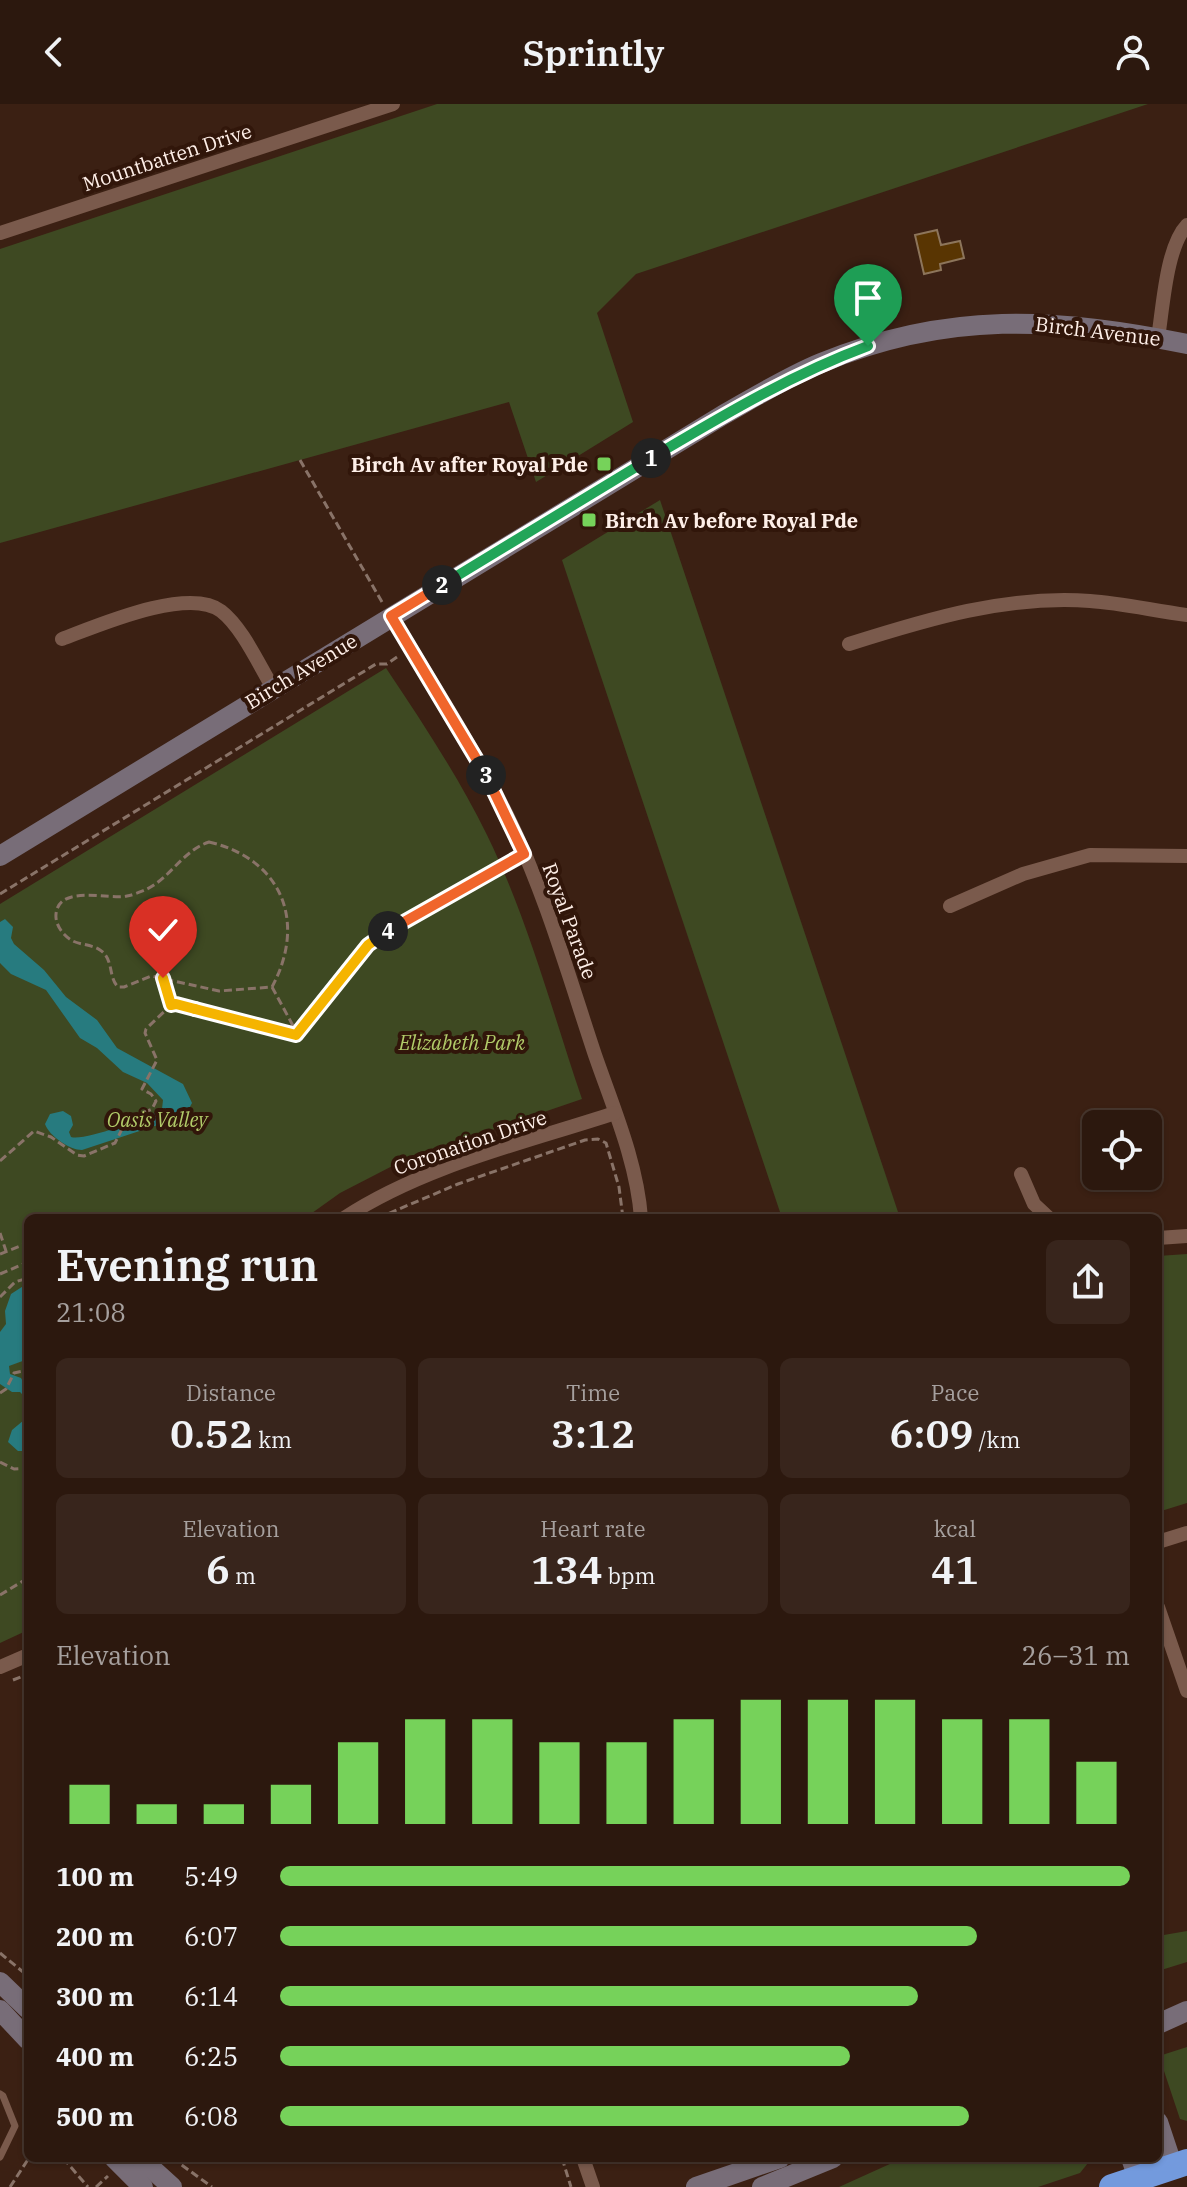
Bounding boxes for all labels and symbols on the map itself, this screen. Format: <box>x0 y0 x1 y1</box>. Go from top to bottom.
street label: Mountbatten Drive <box>79 117 255 197</box>
pin <box>834 264 902 346</box>
street label: Birch Avenue <box>1034 310 1162 352</box>
pin: 1 <box>631 438 671 478</box>
place label: Birch Av after Royal Pde <box>351 451 588 478</box>
marker: Birch Av after Royal Pde <box>595 455 613 473</box>
place label: Birch Av before Royal Pde <box>605 507 858 534</box>
marker: Birch Av before Royal Pde <box>580 511 598 529</box>
pin: 2 <box>422 565 462 605</box>
street label: Birch Avenue <box>240 627 362 715</box>
pin: 3 <box>466 755 506 795</box>
street label: Royal Parade <box>536 859 604 983</box>
pin <box>129 896 197 978</box>
pin: 4 <box>368 911 408 951</box>
park label: Elizabeth Park <box>398 1029 526 1056</box>
street label: Coronation Drive <box>390 1103 550 1181</box>
park label: Oasis Valley <box>107 1106 209 1133</box>

